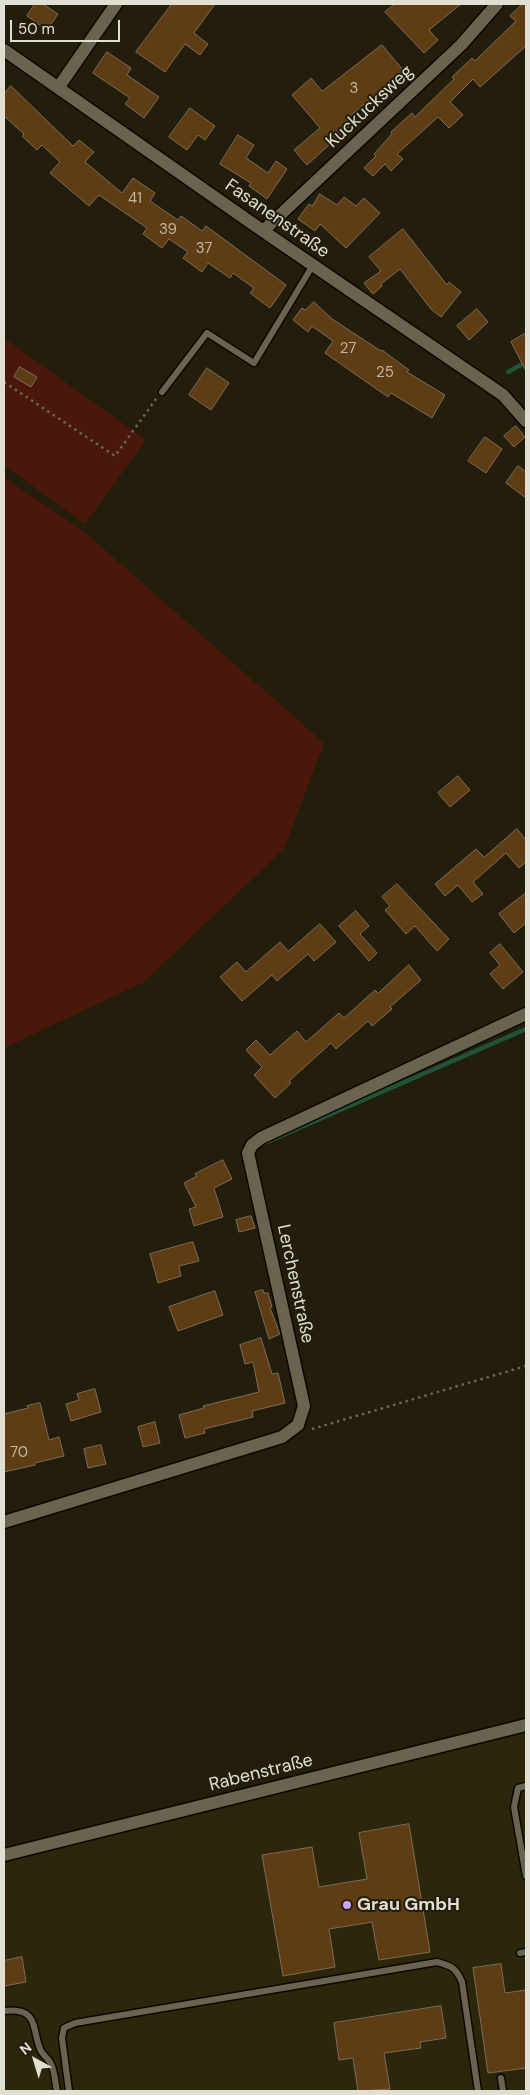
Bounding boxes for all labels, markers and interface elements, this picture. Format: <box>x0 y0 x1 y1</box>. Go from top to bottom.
scale bar <box>12 10 122 42</box>
text: 50 m <box>18 19 55 39</box>
street label: Kuckucksweg <box>322 61 418 153</box>
house number: 3 <box>350 80 358 98</box>
street label: Fasanenstraße <box>221 175 333 263</box>
house number: 41 <box>128 190 142 208</box>
house number: 39 <box>159 221 177 239</box>
house number: 37 <box>196 240 212 258</box>
house number: 27 <box>340 340 356 358</box>
house number: 25 <box>376 364 394 382</box>
street label: Lerchenstraße <box>272 1223 318 1345</box>
house number: 70 <box>10 1444 28 1462</box>
street label: Rabenstraße <box>207 1750 315 1796</box>
place label: Grau GmbH <box>357 1894 460 1916</box>
marker: Grau GmbH <box>341 1899 353 1911</box>
north arrow <box>10 2035 60 2085</box>
text: N <box>16 2038 35 2059</box>

